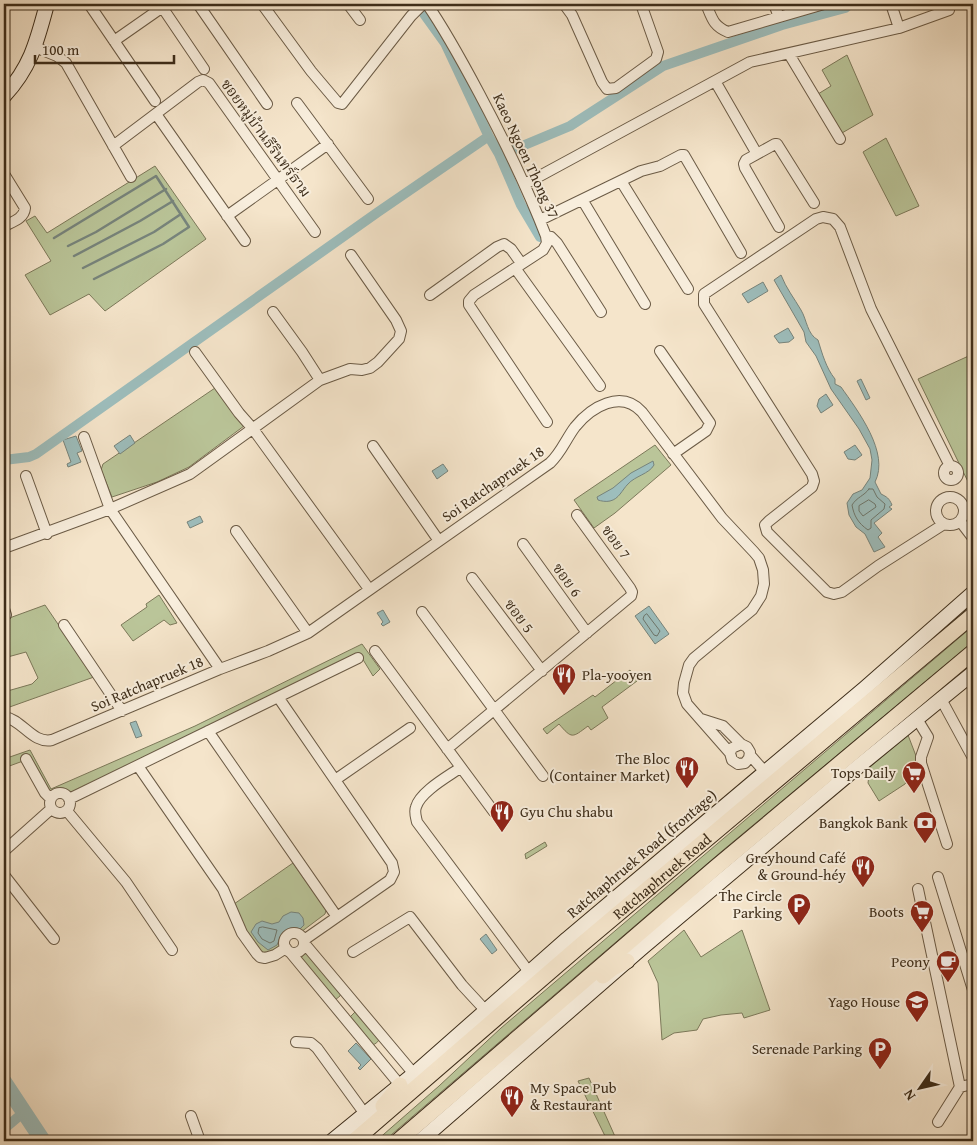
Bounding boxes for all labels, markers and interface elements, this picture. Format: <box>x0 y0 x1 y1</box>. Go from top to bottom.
scale bar <box>35 32 174 64</box>
text: 100 m <box>42 39 80 60</box>
street label: ซอยหมู่บ้านธีรินทร์ธาม <box>216 74 317 201</box>
street label: Kaeo Ngoen Thong 37 <box>488 90 565 222</box>
street label: Soi Ratchapruek 18 <box>437 441 548 527</box>
street label: ซอย 7 <box>597 520 636 563</box>
street label: ซอย 6 <box>548 558 587 601</box>
street label: ซอย 5 <box>500 594 539 637</box>
street label: Soi Ratchapruek 18 <box>87 650 206 717</box>
restaurant icon: Pla-yooyen <box>551 662 577 696</box>
place label: Pla-yooyen <box>582 664 652 685</box>
place label: The Bloc (Container Market) <box>549 748 670 786</box>
restaurant icon: The Bloc (Container Market) <box>674 755 700 789</box>
supermarket icon: Tops Daily <box>901 760 927 794</box>
place label: Tops Daily <box>831 762 897 783</box>
street label: Ratchaphruek Road (frontage) <box>564 786 720 922</box>
restaurant icon: Gyu Chu shabu <box>489 799 515 833</box>
place label: Gyu Chu shabu <box>520 801 614 822</box>
bank icon: Bangkok Bank <box>912 810 938 844</box>
place label: Bangkok Bank <box>819 812 908 833</box>
street label: Ratchaphruek Road <box>609 831 715 923</box>
place label: Greyhound Café & Ground-héy <box>746 847 847 885</box>
restaurant icon: Greyhound Café & Ground-héy <box>850 854 876 888</box>
place label: The Circle Parking <box>719 885 783 923</box>
parking icon: The Circle Parking <box>786 892 812 926</box>
supermarket icon: Boots <box>909 899 935 933</box>
place label: Boots <box>869 901 904 922</box>
cafe icon: Peony <box>935 949 961 983</box>
place label: Peony <box>891 951 931 972</box>
school or university icon: Yago House <box>904 989 930 1023</box>
place label: Yago House <box>828 991 900 1012</box>
parking icon: Serenade Parking <box>867 1036 893 1070</box>
place label: Serenade Parking <box>752 1038 863 1059</box>
north arrow <box>894 1062 944 1112</box>
place label: My Space Pub & Restaurant <box>530 1077 617 1115</box>
restaurant icon: My Space Pub & Restaurant <box>499 1084 525 1118</box>
text: N <box>898 1085 920 1105</box>

